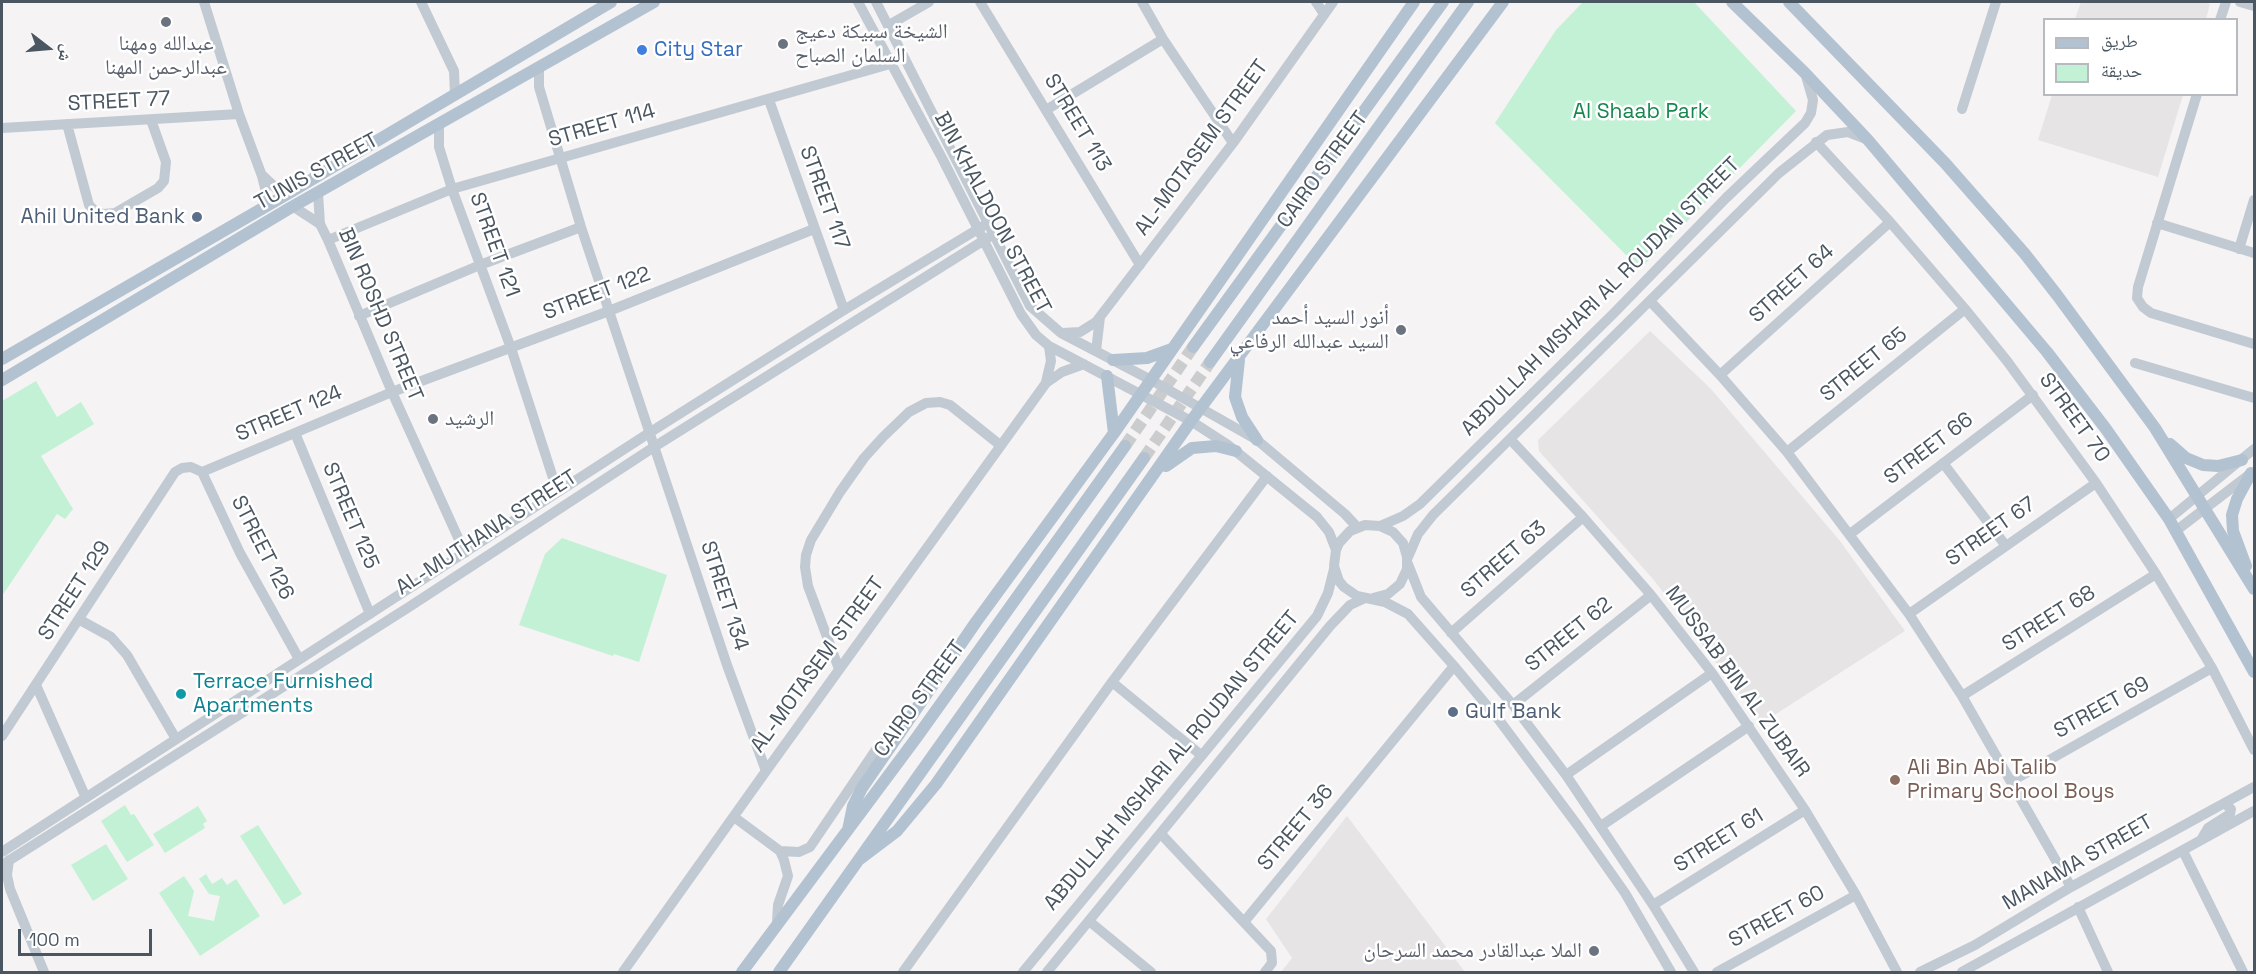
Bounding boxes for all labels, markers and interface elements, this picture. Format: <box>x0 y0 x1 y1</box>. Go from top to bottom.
marker: عبدالله ومهنا عبدالرحمن المهنا <box>159 15 173 29</box>
north arrow <box>18 18 78 78</box>
legend <box>2043 18 2238 96</box>
place label: الشيخة سبيكة دعيج السلمان الصباح <box>795 19 948 69</box>
text: طريق <box>2101 29 2138 52</box>
place label: عبدالله ومهنا عبدالرحمن المهنا <box>105 31 227 81</box>
place label: City Star <box>654 37 743 63</box>
marker: الشيخة سبيكة دعيج السلمان الصباح <box>776 37 790 51</box>
text: ش <box>53 42 78 64</box>
marker: City Star <box>635 43 649 57</box>
street label: AL-MOTASEM STREET <box>1130 55 1274 241</box>
text: حديقة <box>2101 59 2142 82</box>
street label: STREET 113 <box>1038 70 1116 176</box>
street label: STREET 77 <box>67 87 171 117</box>
street label: STREET 114 <box>546 99 658 153</box>
park label: Al Shaab Park <box>1573 99 1709 125</box>
street label: CAIRO STREET <box>1272 107 1374 233</box>
street label: BIN KHALDOON STREET <box>928 108 1056 318</box>
street label: TUNIS STREET <box>251 128 383 216</box>
street label: STREET 117 <box>794 143 854 253</box>
street label: ABDULLAH MSHARI AL ROUDAN STREET <box>1456 152 1746 442</box>
street label: STREET 121 <box>463 189 525 301</box>
place label: Ahil United Bank <box>20 204 185 230</box>
marker: Ahil United Bank <box>190 210 204 224</box>
street label: BIN ROSHD STREET <box>332 225 428 405</box>
street label: STREET 64 <box>1744 239 1840 329</box>
street label: STREET 122 <box>540 262 654 326</box>
place label: أنور السيد أحمد السيد عبدالله الرفاعي <box>1229 305 1389 355</box>
street label: STREET 65 <box>1815 322 1913 408</box>
marker: أنور السيد أحمد السيد عبدالله الرفاعي <box>1394 323 1408 337</box>
street label: STREET 70 <box>2033 368 2115 468</box>
street label: STREET 124 <box>232 380 346 448</box>
place label: الرشيد <box>445 406 494 432</box>
street label: STREET 66 <box>1880 407 1978 491</box>
marker: الرشيد <box>426 412 440 426</box>
street label: STREET 125 <box>316 459 384 573</box>
street label: AL-MUTHANA STREET <box>392 465 582 601</box>
street label: STREET 126 <box>225 492 299 604</box>
street label: STREET 67 <box>1941 492 2041 572</box>
street label: STREET 63 <box>1456 516 1552 604</box>
street label: STREET 129 <box>34 537 116 645</box>
street label: STREET 134 <box>694 538 754 654</box>
street label: AL-MOTASEM STREET <box>746 572 890 758</box>
street label: STREET 68 <box>1998 580 2100 658</box>
street label: MUSSAB BIN AL ZUBAIR <box>1659 581 1815 783</box>
street label: STREET 62 <box>1520 592 1618 678</box>
street label: ABDULLAH MSHARI AL ROUDAN STREET <box>1039 606 1305 916</box>
street label: CAIRO STREET <box>869 636 971 762</box>
place label: Terrace Furnished Apartments <box>193 669 373 719</box>
street label: STREET 69 <box>2050 672 2154 744</box>
marker: Terrace Furnished Apartments <box>174 687 188 701</box>
place label: Gulf Bank <box>1465 699 1562 725</box>
marker: Gulf Bank <box>1446 705 1460 719</box>
place label: Ali Bin Abi Talib Primary School Boys <box>1907 755 2115 805</box>
marker: Ali Bin Abi Talib Primary School Boys <box>1888 773 1902 787</box>
street label: STREET 36 <box>1253 780 1339 876</box>
street label: STREET 61 <box>1670 804 1768 878</box>
street label: MANAMA STREET <box>1998 810 2158 916</box>
street label: STREET 60 <box>1725 880 1829 954</box>
scale bar <box>21 917 154 955</box>
text: 100 m <box>29 928 80 951</box>
place label: الملا عبدالقادر محمد السرحان <box>1363 938 1582 964</box>
marker: الملا عبدالقادر محمد السرحان <box>1587 944 1601 958</box>

